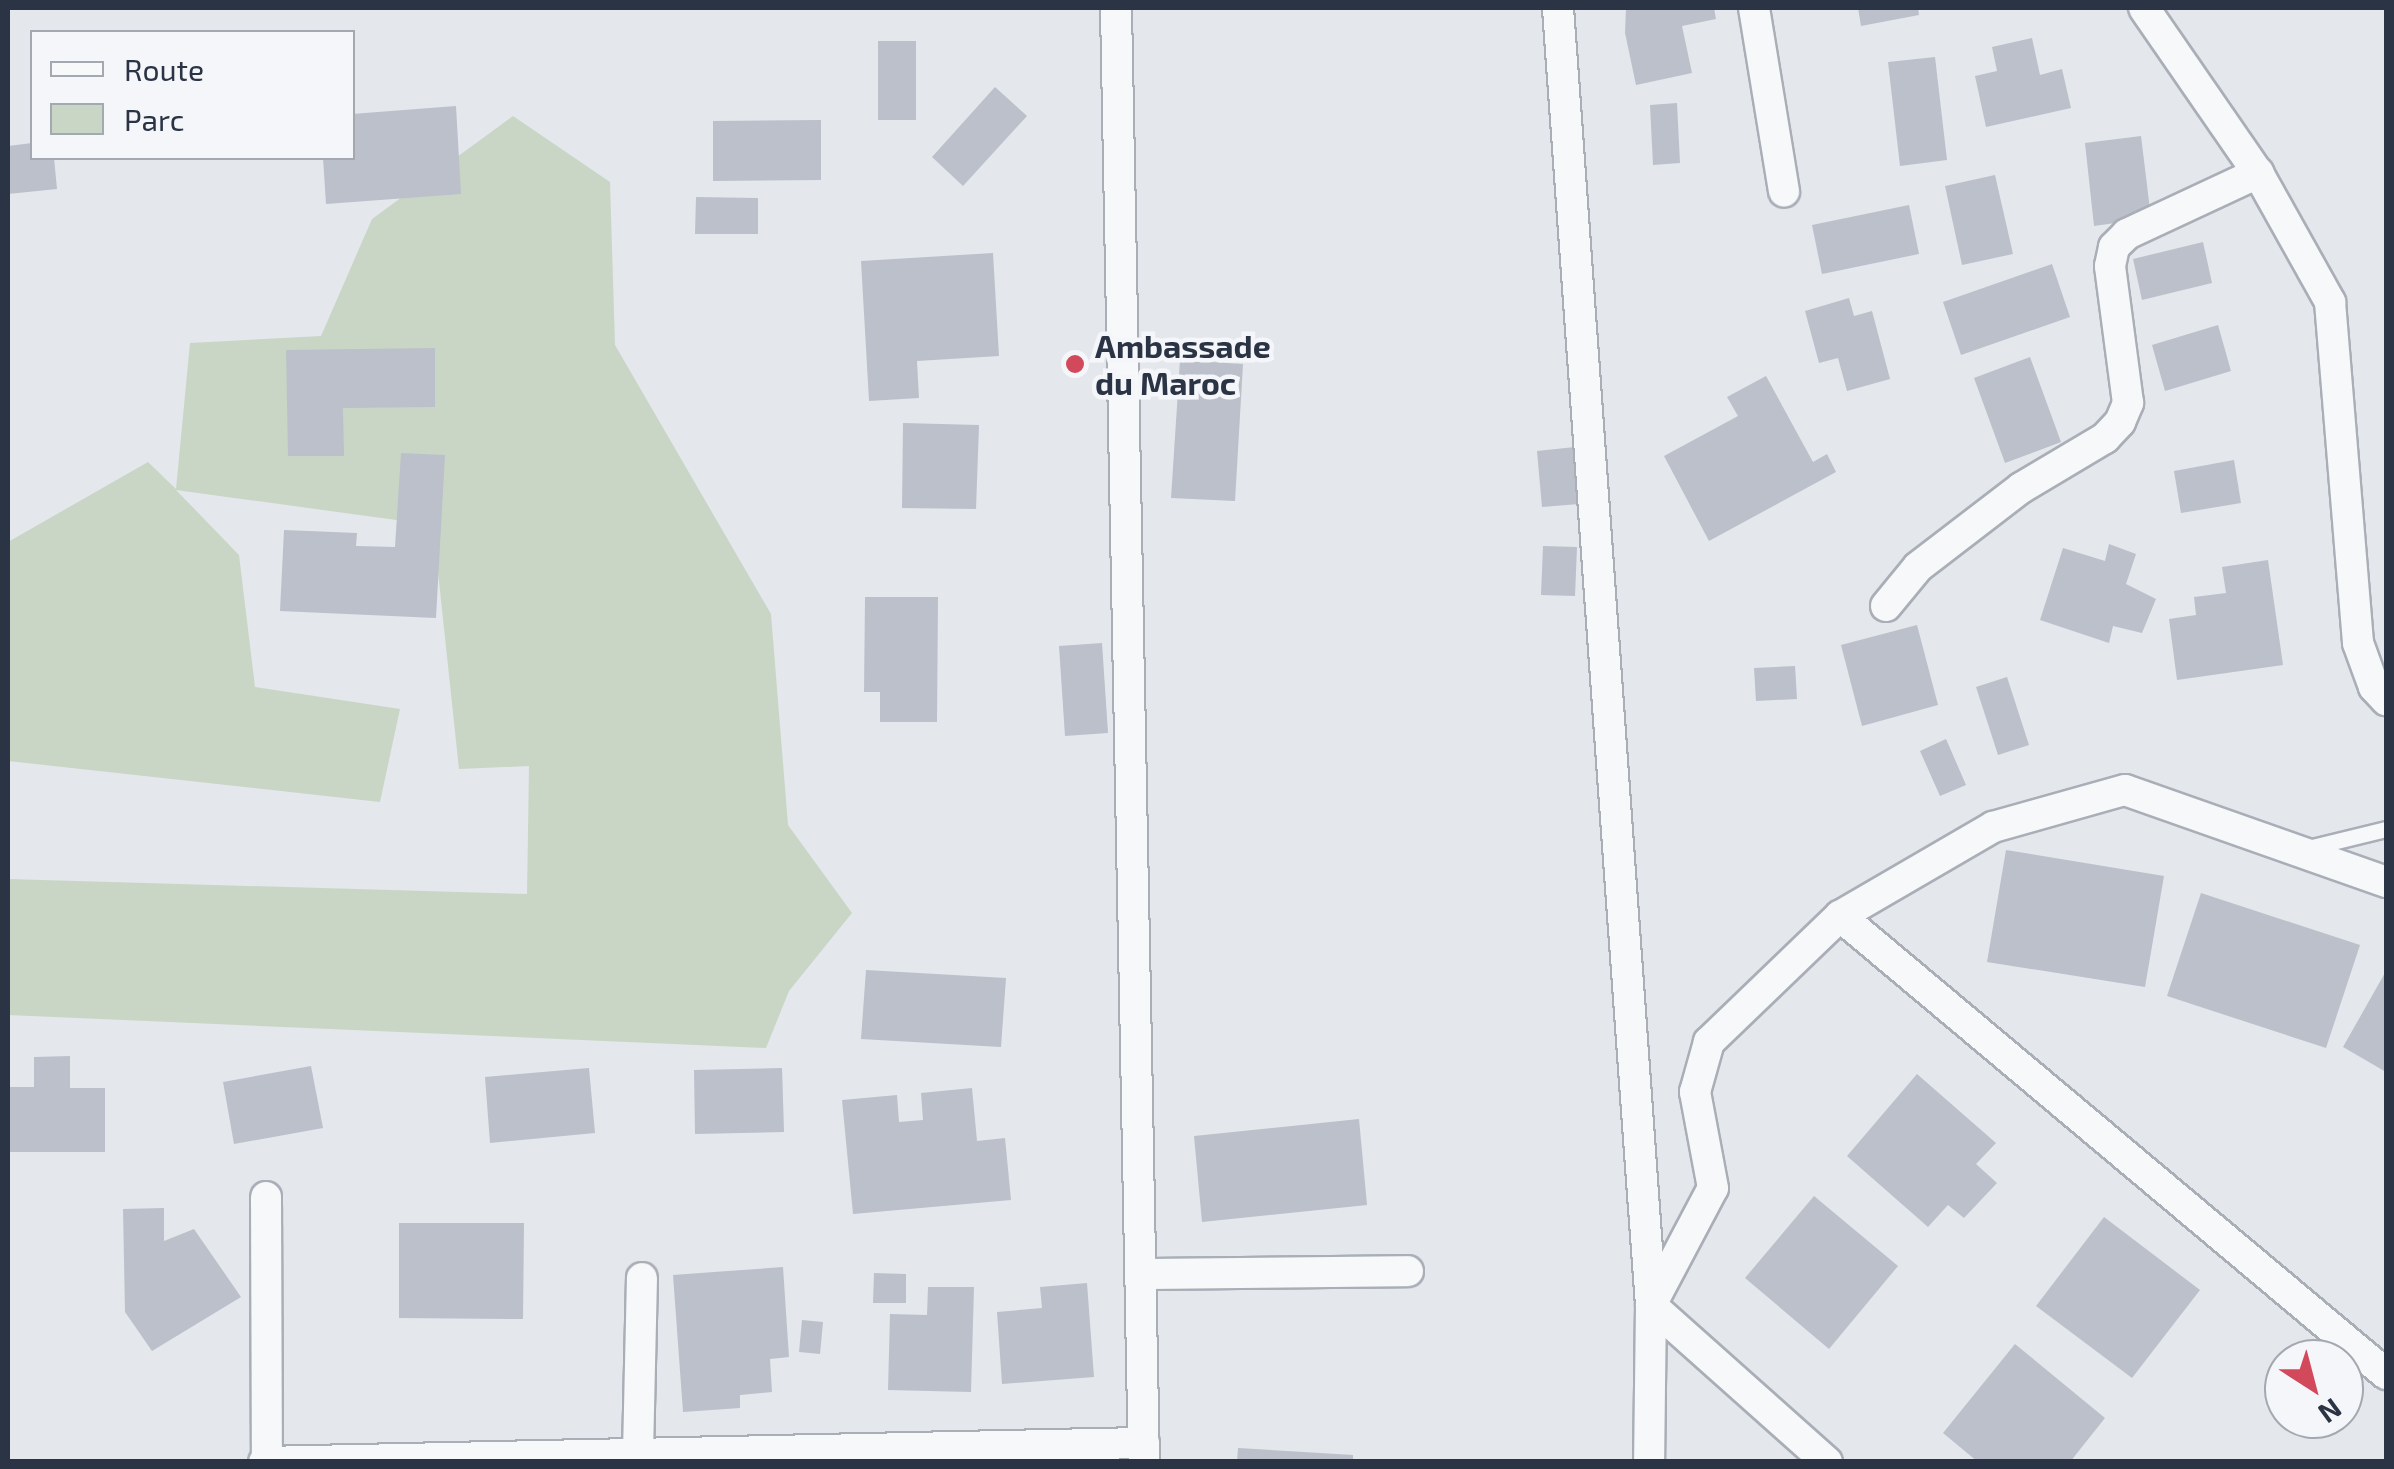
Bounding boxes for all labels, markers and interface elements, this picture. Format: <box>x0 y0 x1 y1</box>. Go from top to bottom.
legend <box>30 30 355 160</box>
text: Route <box>124 51 204 87</box>
text: Parc <box>124 101 184 137</box>
place label: Ambassade du Maroc <box>1095 327 1271 402</box>
marker: Ambassade du Maroc <box>1064 353 1086 375</box>
north arrow <box>2264 1339 2364 1439</box>
text: N <box>2312 1392 2349 1431</box>

